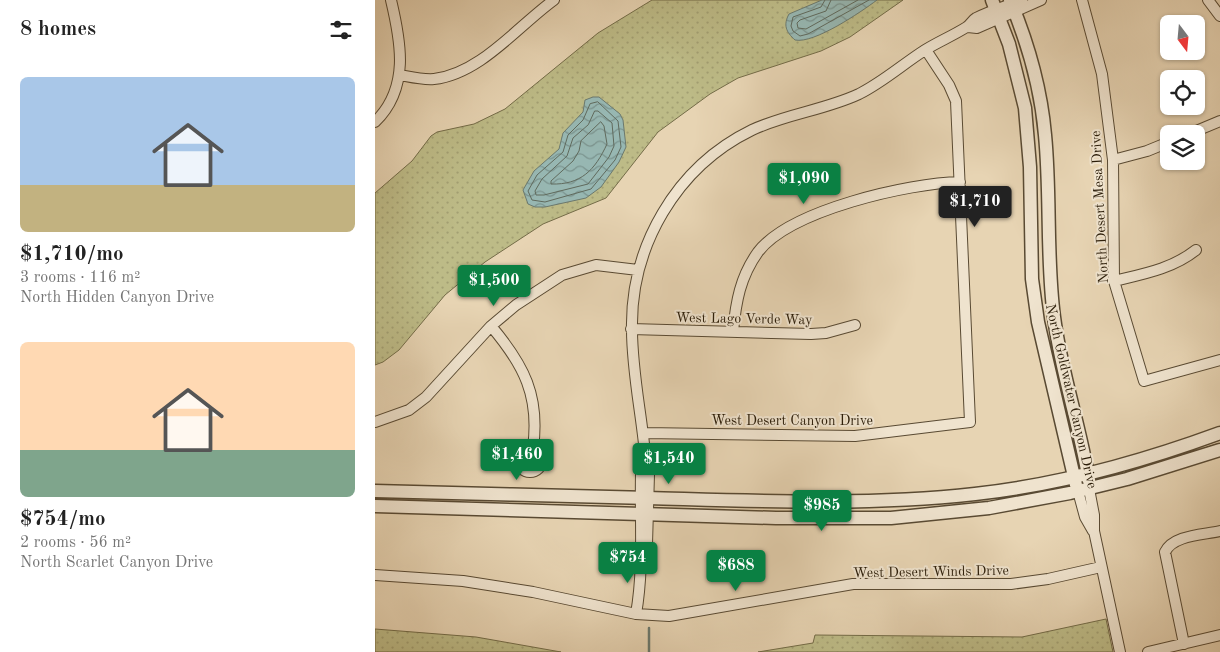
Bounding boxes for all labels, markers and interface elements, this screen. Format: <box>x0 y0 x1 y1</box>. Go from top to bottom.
north arrow <box>1160 15 1205 60</box>
map controls <box>1160 15 1205 170</box>
icon: filters <box>327 16 355 44</box>
text: 8 homes <box>20 19 96 40</box>
button: locate <box>1160 70 1205 115</box>
icon: home <box>143 110 233 200</box>
button: layers <box>1160 125 1205 170</box>
street label: North Desert Mesa Drive <box>1089 130 1111 284</box>
pin: $1,090 <box>763 162 845 205</box>
text: $1,090 <box>779 171 829 187</box>
pin: $1,710 <box>934 186 1016 228</box>
text: $1,710 <box>950 194 1000 210</box>
text: $1,710/mo <box>20 244 124 265</box>
pin: $1,500 <box>453 264 535 307</box>
text: 3 rooms · 116 m² <box>20 270 140 286</box>
text: $1,500 <box>469 273 519 289</box>
text: North Hidden Canyon Drive <box>20 290 214 306</box>
street label: North Goldwater Canyon Drive <box>1043 303 1099 490</box>
street label: West Lago Verde Way <box>675 311 813 327</box>
icon: home <box>143 375 233 465</box>
street label: West Desert Canyon Drive <box>711 414 873 428</box>
pin: $1,460 <box>476 438 558 481</box>
pin: $1,540 <box>628 442 710 485</box>
text: $1,460 <box>492 447 542 463</box>
text: $1,540 <box>644 451 694 467</box>
pin: $985 <box>792 490 852 532</box>
text: $985 <box>803 498 841 514</box>
text: $754/mo <box>20 509 106 530</box>
text: 2 rooms · 56 m² <box>20 535 131 551</box>
pin: $754 <box>598 542 658 584</box>
text: $754 <box>609 550 647 566</box>
pin: $688 <box>706 550 766 592</box>
text: North Scarlet Canyon Drive <box>20 555 213 571</box>
text: $688 <box>717 558 755 574</box>
street label: West Desert Winds Drive <box>853 564 1009 580</box>

